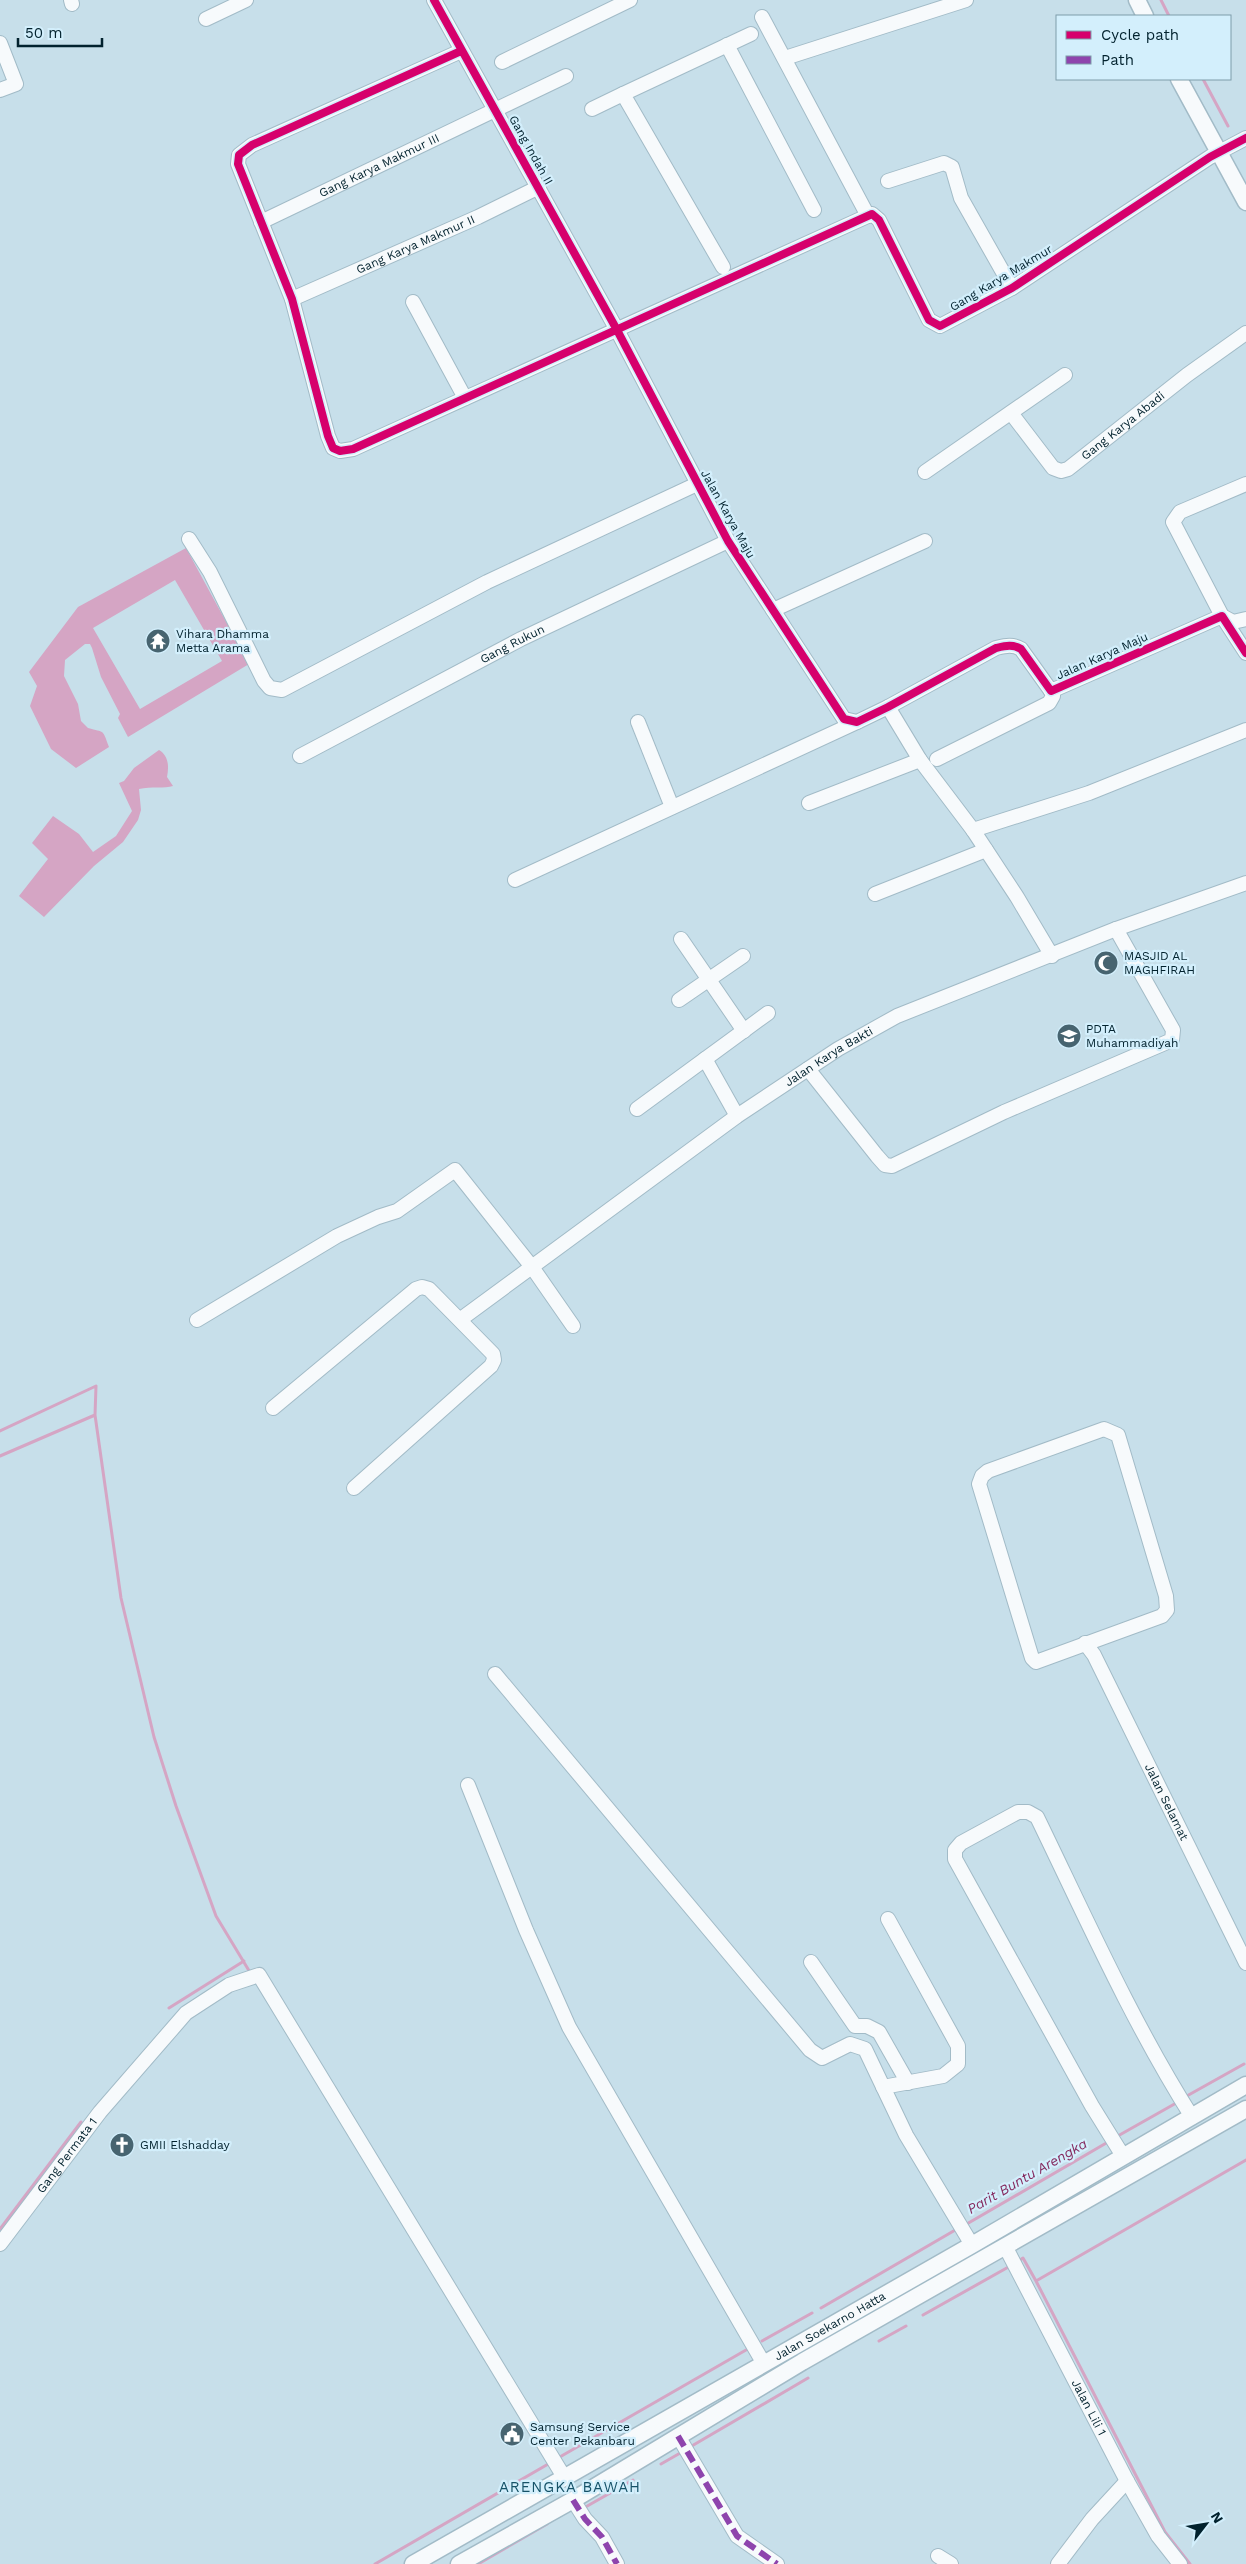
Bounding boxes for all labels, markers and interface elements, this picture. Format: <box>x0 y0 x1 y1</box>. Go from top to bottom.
scale bar <box>18 15 101 47</box>
legend <box>1056 15 1231 80</box>
text: 50 m <box>25 24 62 42</box>
text: Cycle path <box>1101 26 1179 44</box>
text: Path <box>1101 51 1134 69</box>
street label: Gang Indah II <box>506 113 556 187</box>
street label: Gang Karya Makmur III <box>317 131 442 200</box>
street label: Gang Karya Makmur II <box>354 212 477 277</box>
street label: Gang Karya Makmur <box>947 242 1055 314</box>
street label: Gang Karya Abadi <box>1079 389 1167 463</box>
street label: Jalan Karya Maju <box>698 467 758 561</box>
street label: Gang Rukun <box>478 622 547 666</box>
place label: Vihara Dhamma Metta Arama <box>176 627 269 655</box>
temple icon: Vihara Dhamma Metta Arama <box>145 628 171 654</box>
street label: Jalan Karya Maju <box>1054 629 1150 683</box>
place label: MASJID AL MAGHFIRAH <box>1124 949 1195 977</box>
mosque icon: MASJID AL MAGHFIRAH <box>1093 950 1119 976</box>
place label: PDTA Muhammadiyah <box>1086 1022 1178 1050</box>
school or university icon: PDTA Muhammadiyah <box>1056 1023 1082 1049</box>
street label: Jalan Karya Bakti <box>782 1024 875 1089</box>
street label: Jalan Selamat <box>1142 1762 1191 1843</box>
street label: Gang Permata 1 <box>34 2115 100 2196</box>
church icon: GMII Elshadday <box>109 2132 135 2158</box>
water label: Parit Buntu Arengka <box>964 2135 1090 2217</box>
place label: GMII Elshadday <box>140 2138 230 2152</box>
street label: Jalan Soekarno Hatta <box>772 2289 888 2363</box>
street label: Jalan Lili 1 <box>1069 2377 1109 2438</box>
place label: Samsung Service Center Pekanbaru <box>530 2420 635 2448</box>
public building icon: Samsung Service Center Pekanbaru <box>499 2421 525 2447</box>
district label: ARENGKA BAWAH <box>499 2478 641 2496</box>
north arrow <box>1181 2499 1231 2549</box>
text: N <box>1208 2509 1227 2526</box>

